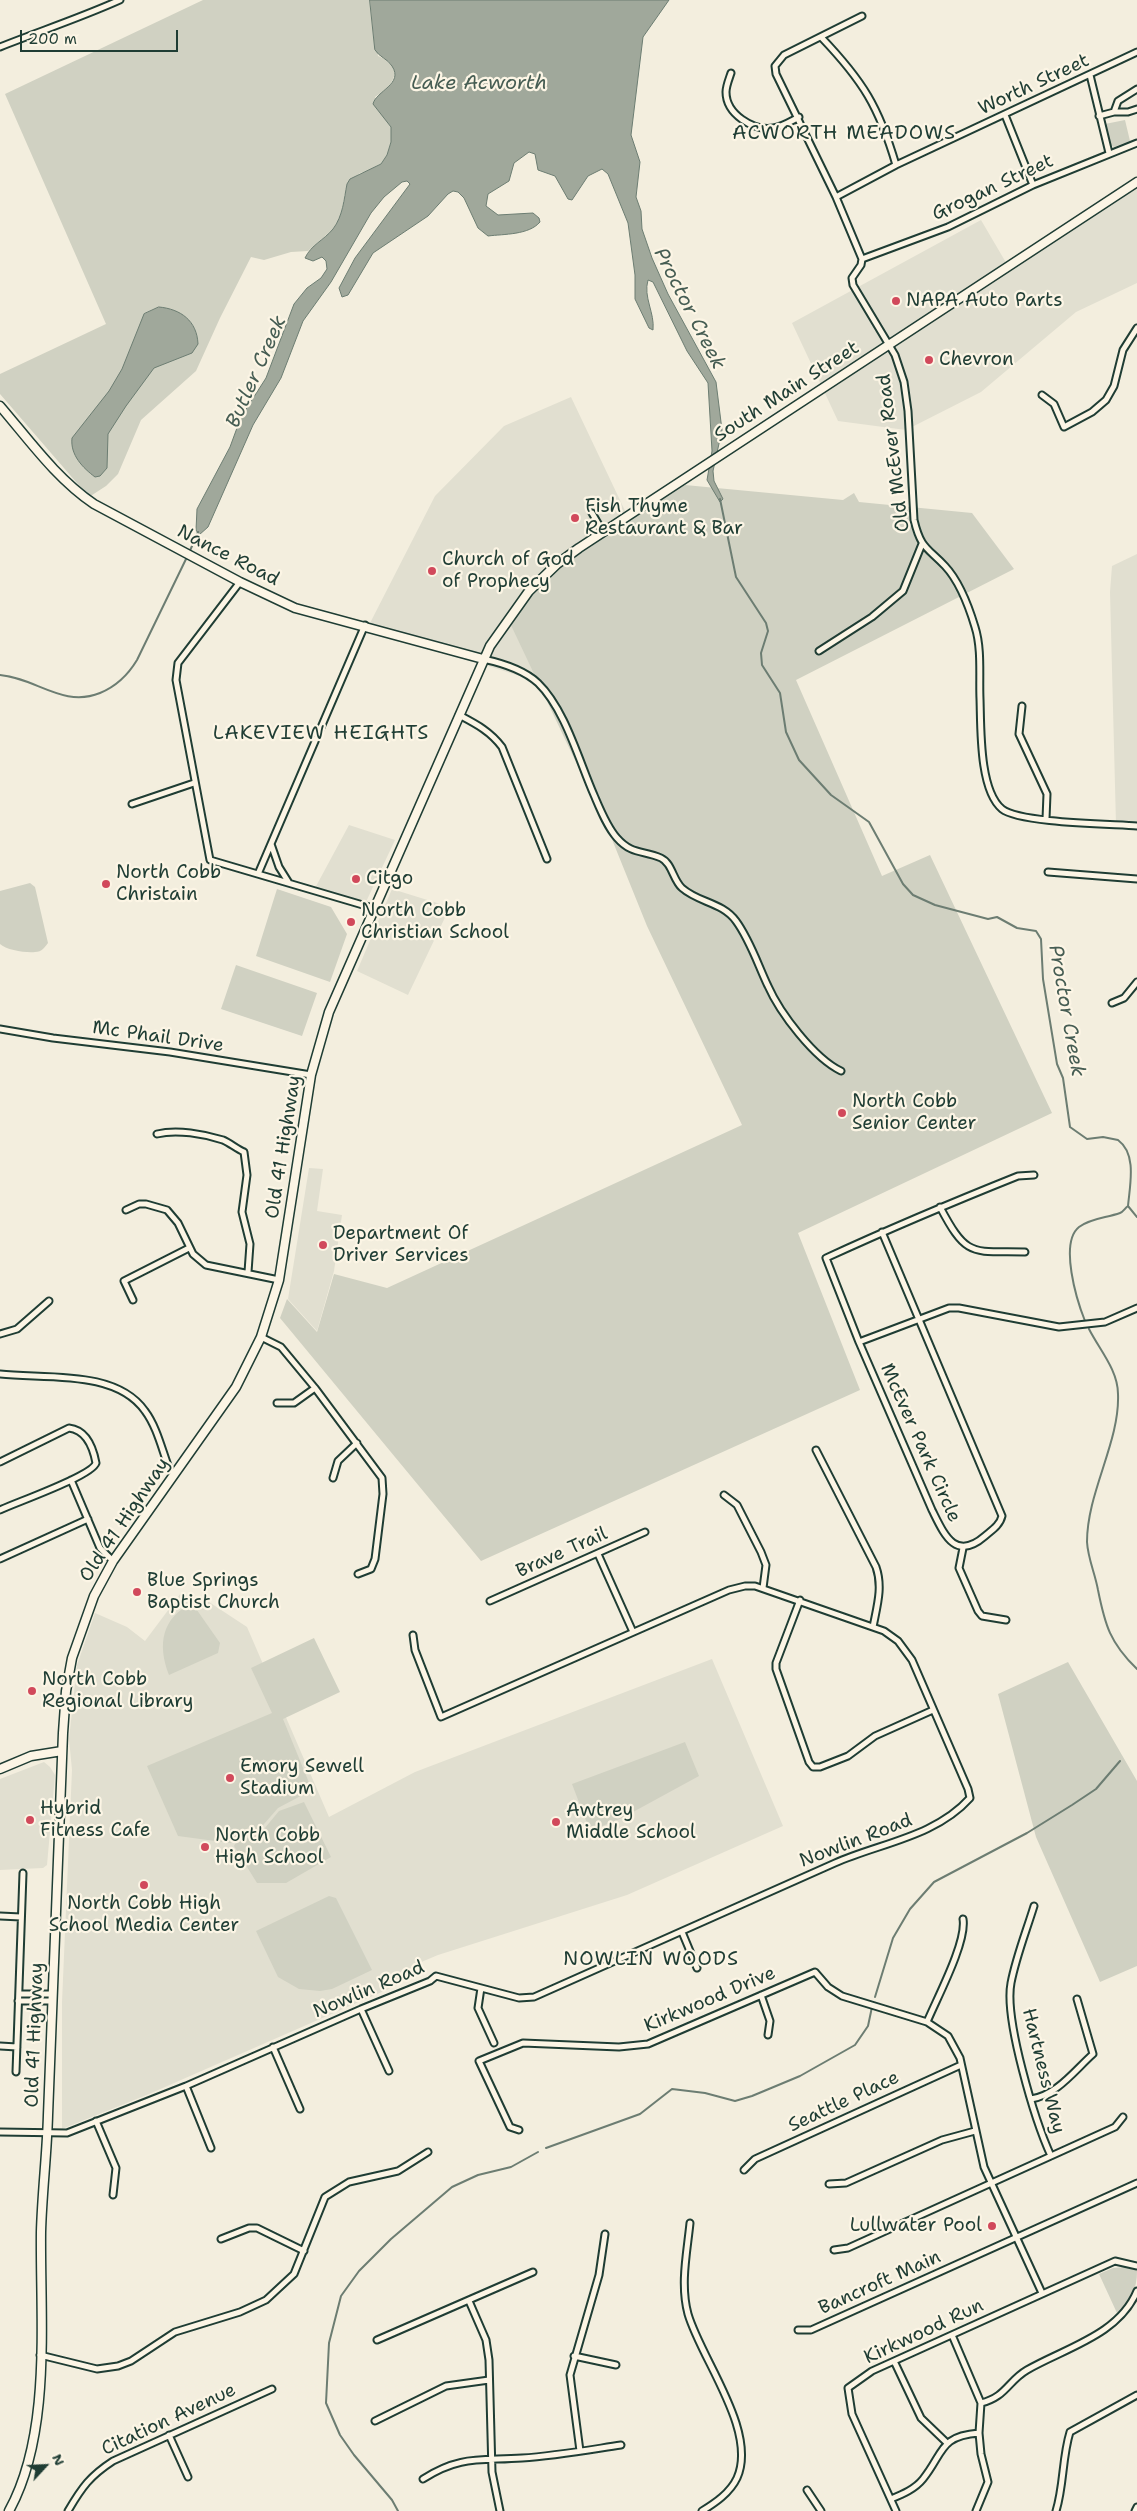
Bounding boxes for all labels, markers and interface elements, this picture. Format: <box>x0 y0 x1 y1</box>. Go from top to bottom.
scale bar <box>22 20 180 52</box>
text: 200 m <box>28 29 77 49</box>
street label: Worth Street <box>975 49 1093 121</box>
water label: Lake Acworth <box>411 72 547 96</box>
district label: ACWORTH MEADOWS <box>730 122 958 146</box>
street label: Grogan Street <box>929 150 1057 226</box>
water label: Proctor Creek <box>648 244 730 374</box>
place label: NAPA Auto Parts <box>906 290 1063 312</box>
marker: NAPA Auto Parts <box>890 295 902 307</box>
water label: Butler Creek <box>222 312 292 432</box>
street label: South Main Street <box>710 337 864 447</box>
place label: Chevron <box>939 349 1014 371</box>
marker: Chevron <box>923 354 935 366</box>
street label: Old McEver Road <box>873 372 915 534</box>
place label: Fish Thyme Restaurant & Bar <box>585 496 743 540</box>
marker: Fish Thyme Restaurant & Bar <box>569 512 581 524</box>
street label: Nance Road <box>173 520 283 592</box>
place label: Church of God of Prophecy <box>442 549 574 593</box>
marker: Church of God of Prophecy <box>426 565 438 577</box>
district label: LAKEVIEW HEIGHTS <box>211 722 431 746</box>
place label: North Cobb Christain <box>116 862 221 906</box>
place label: Citgo <box>366 868 413 890</box>
marker: Citgo <box>350 873 362 885</box>
marker: North Cobb Christain <box>100 878 112 890</box>
place label: North Cobb Christian School <box>361 900 509 944</box>
marker: North Cobb Christian School <box>345 916 357 928</box>
water label: Proctor Creek <box>1043 943 1089 1079</box>
street label: Mc Phail Drive <box>91 1016 225 1058</box>
street label: Old 41 Highway <box>261 1074 307 1220</box>
place label: North Cobb Senior Center <box>852 1091 977 1135</box>
marker: North Cobb Senior Center <box>836 1107 848 1119</box>
place label: Department Of Driver Services <box>333 1223 469 1267</box>
marker: Department Of Driver Services <box>317 1239 329 1251</box>
street label: McEver Park Circle <box>875 1360 965 1526</box>
street label: Old 41 Highway <box>75 1453 175 1587</box>
street label: Brave Trail <box>513 1523 611 1583</box>
place label: Blue Springs Baptist Church <box>147 1570 280 1614</box>
marker: Blue Springs Baptist Church <box>131 1586 143 1598</box>
place label: North Cobb Regional Library <box>42 1669 193 1713</box>
marker: North Cobb Regional Library <box>26 1685 38 1697</box>
place label: Emory Sewell Stadium <box>240 1756 364 1800</box>
marker: Emory Sewell Stadium <box>224 1772 236 1784</box>
place label: Hybrid Fitness Cafe <box>40 1798 151 1842</box>
place label: Awtrey Middle School <box>566 1800 696 1844</box>
street label: Nowlin Road <box>796 1809 916 1873</box>
marker: Hybrid Fitness Cafe <box>24 1814 36 1826</box>
marker: Awtrey Middle School <box>550 1816 562 1828</box>
place label: North Cobb High School <box>215 1825 324 1869</box>
marker: North Cobb High School <box>199 1841 211 1853</box>
marker: North Cobb High School Media Center <box>138 1879 150 1891</box>
place label: North Cobb High School Media Center <box>49 1893 239 1937</box>
district label: NOWLIN WOODS <box>562 1948 740 1972</box>
street label: Nowlin Road <box>310 1956 428 2024</box>
street label: Old 41 Highway <box>21 1962 49 2108</box>
street label: Kirkwood Drive <box>641 1962 779 2038</box>
street label: Hartness Way <box>1016 2006 1070 2136</box>
street label: Seattle Place <box>785 2066 903 2138</box>
place label: Lullwater Pool <box>850 2215 982 2237</box>
marker: Lullwater Pool <box>986 2220 998 2232</box>
street label: Bancroft Main <box>815 2246 945 2320</box>
street label: Kirkwood Run <box>861 2294 987 2370</box>
street label: Citation Avenue <box>98 2379 240 2461</box>
north arrow <box>20 2441 70 2491</box>
text: N <box>48 2451 69 2468</box>

